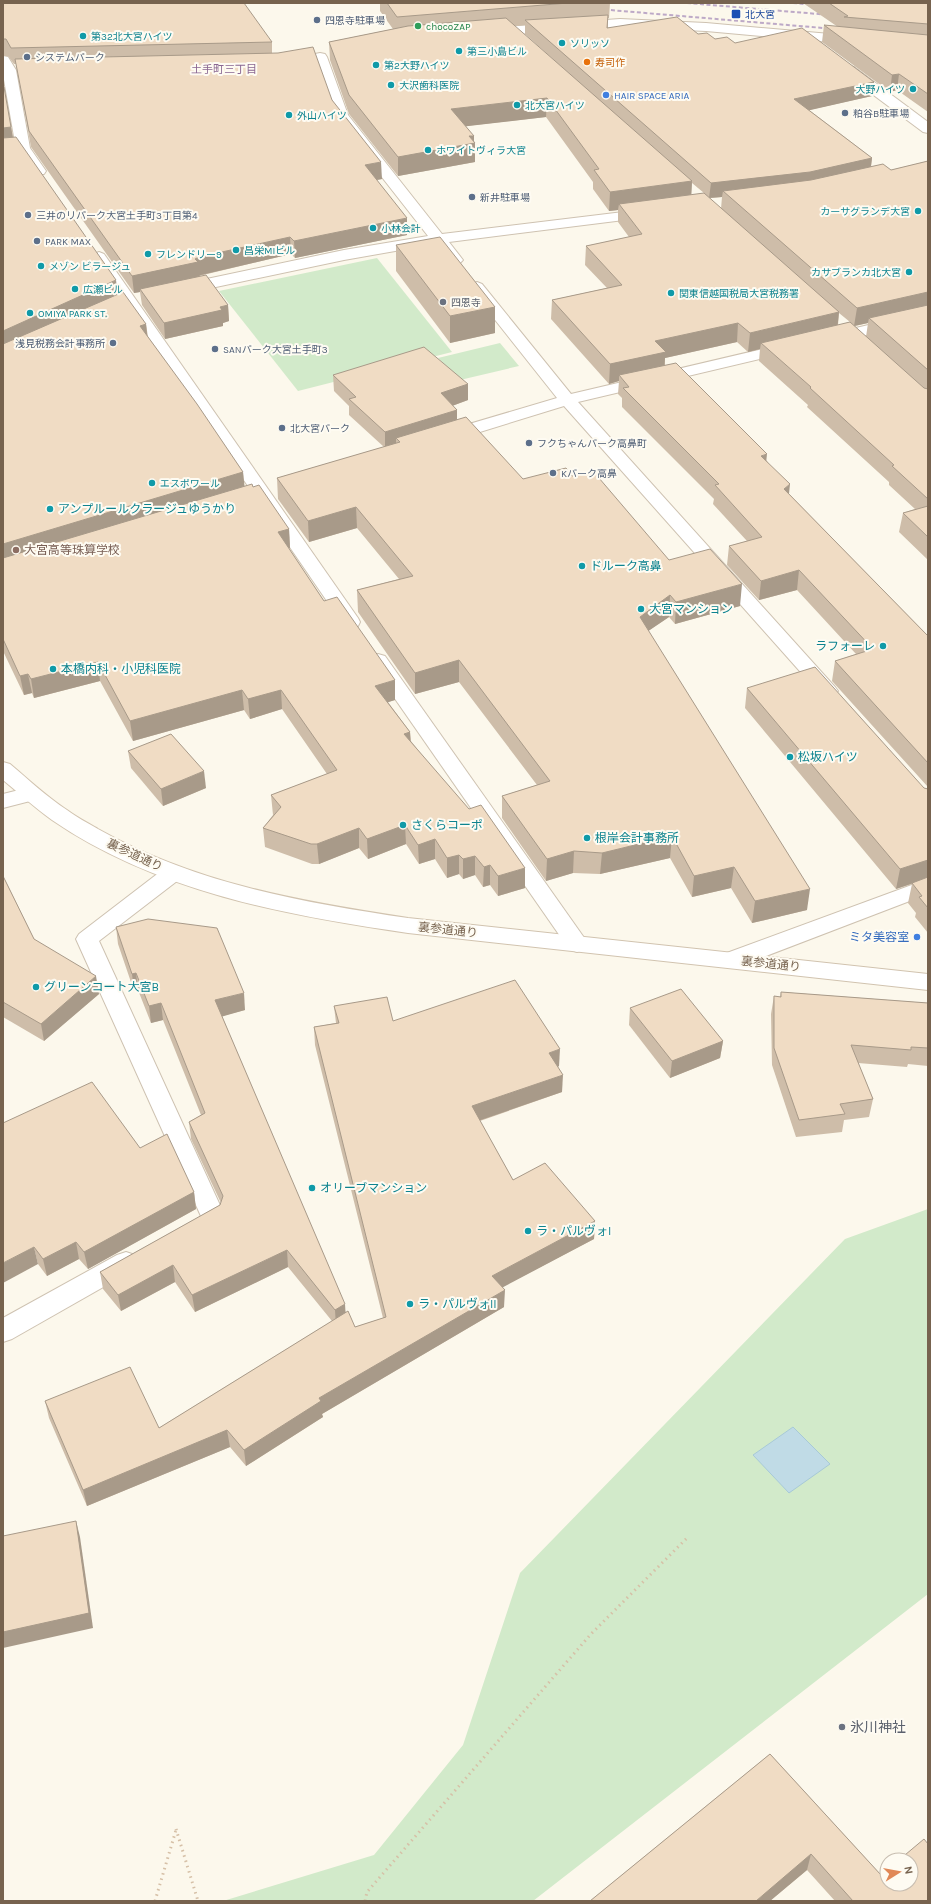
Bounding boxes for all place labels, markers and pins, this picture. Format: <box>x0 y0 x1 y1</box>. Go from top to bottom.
marker: 北大宮 <box>730 8 742 20</box>
place label: 北大宮 <box>745 9 775 21</box>
marker: 四恩寺駐車場 <box>312 15 322 25</box>
place label: 四恩寺駐車場 <box>325 15 385 27</box>
marker: chocoZAP <box>413 21 423 31</box>
place label: chocoZAP <box>426 21 471 33</box>
marker: 第32北大宮ハイツ <box>78 31 88 41</box>
place label: 第32北大宮ハイツ <box>91 31 173 43</box>
marker: ソリッソ <box>557 38 567 48</box>
place label: ソリッソ <box>570 38 610 50</box>
marker: 第三小島ビル <box>454 46 464 56</box>
place label: 第三小島ビル <box>467 46 527 58</box>
marker: システムパーク <box>22 52 32 62</box>
place label: システムパーク <box>35 52 105 64</box>
marker: 寿司作 <box>582 57 592 67</box>
place label: 寿司作 <box>595 57 625 69</box>
marker: 第2大野ハイツ <box>371 60 381 70</box>
place label: 第2大野ハイツ <box>384 60 450 72</box>
marker: 大沢歯科医院 <box>386 80 396 90</box>
place label: 大沢歯科医院 <box>399 80 459 92</box>
place label: 大野ハイツ <box>855 84 905 96</box>
marker: 大野ハイツ <box>908 84 918 94</box>
marker: HAIR SPACE ARIA <box>601 90 611 100</box>
place label: HAIR SPACE ARIA <box>614 90 689 102</box>
marker: 北大宮ハイツ <box>512 100 522 110</box>
place label: 北大宮ハイツ <box>525 100 585 112</box>
marker: 粕谷B駐車場 <box>840 108 850 118</box>
place label: 粕谷B駐車場 <box>853 108 909 120</box>
marker: 外山ハイツ <box>284 110 294 120</box>
place label: 外山ハイツ <box>297 110 347 122</box>
marker: ホワイトヴィラ大宮 <box>423 145 433 155</box>
place label: ホワイトヴィラ大宮 <box>436 145 526 157</box>
marker: 新井駐車場 <box>467 192 477 202</box>
place label: 新井駐車場 <box>480 192 530 204</box>
place label: カーサグランデ大宮 <box>820 206 910 218</box>
marker: カーサグランデ大宮 <box>913 206 923 216</box>
marker: 三井のリパーク大宮土手町3丁目第4 <box>23 210 33 220</box>
place label: 三井のリパーク大宮土手町3丁目第4 <box>36 210 198 222</box>
marker: 小林会計 <box>368 223 378 233</box>
place label: 小林会計 <box>381 223 421 235</box>
marker: PARK MAX <box>32 236 42 246</box>
place label: PARK MAX <box>45 236 91 248</box>
marker: 昌栄MIビル <box>231 245 241 255</box>
place label: 昌栄MIビル <box>244 245 295 257</box>
marker: フレンドリー9 <box>143 249 153 259</box>
place label: フレンドリー9 <box>156 249 222 261</box>
marker: メゾン ビラージュ <box>36 261 46 271</box>
place label: メゾン ビラージュ <box>49 261 130 273</box>
place label: カサブランカ北大宮 <box>811 267 901 279</box>
marker: カサブランカ北大宮 <box>904 267 914 277</box>
marker: 広瀬ビル <box>70 284 80 294</box>
place label: 広瀬ビル <box>83 284 123 296</box>
marker: 関東信越国税局大宮税務署 <box>666 288 676 298</box>
place label: 関東信越国税局大宮税務署 <box>679 288 799 300</box>
marker: 四恩寺 <box>438 297 448 307</box>
place label: 四恩寺 <box>451 297 481 309</box>
marker: OMIYA PARK ST. <box>25 308 35 318</box>
place label: OMIYA PARK ST. <box>38 308 107 320</box>
place label: 浅見税務会計事務所 <box>15 338 105 350</box>
marker: 浅見税務会計事務所 <box>108 338 118 348</box>
marker: SANパーク大宮土手町3 <box>210 344 220 354</box>
place label: SANパーク大宮土手町3 <box>223 344 328 356</box>
marker: 北大宮パーク <box>277 423 287 433</box>
place label: 北大宮パーク <box>290 423 350 435</box>
marker: フクちゃんパーク高鼻町 <box>524 438 534 448</box>
place label: フクちゃんパーク高鼻町 <box>537 438 647 450</box>
marker: Kパーク高鼻 <box>548 468 558 478</box>
place label: Kパーク高鼻 <box>561 468 617 480</box>
marker: エスポワール <box>147 478 157 488</box>
place label: エスポワール <box>160 478 220 490</box>
place label: アンプルールクラージュゆうかり <box>58 502 236 516</box>
marker: アンプルールクラージュゆうかり <box>45 504 55 514</box>
place label: 大宮高等珠算学校 <box>24 543 120 557</box>
marker: 大宮高等珠算学校 <box>11 545 21 555</box>
place label: ドルーク高鼻 <box>590 559 662 573</box>
marker: ドルーク高鼻 <box>577 561 587 571</box>
place label: 大宮マンション <box>649 602 733 616</box>
marker: 大宮マンション <box>636 604 646 614</box>
place label: ラフォーレ <box>815 639 875 653</box>
marker: ラフォーレ <box>878 641 888 651</box>
place label: 本橋内科・小児科医院 <box>61 662 181 676</box>
marker: 本橋内科・小児科医院 <box>48 664 58 674</box>
place label: 松坂ハイツ <box>798 750 858 764</box>
marker: 松坂ハイツ <box>785 752 795 762</box>
place label: さくらコーポ <box>411 818 483 832</box>
marker: さくらコーポ <box>398 820 408 830</box>
place label: 根岸会計事務所 <box>595 831 679 845</box>
marker: 根岸会計事務所 <box>582 833 592 843</box>
place label: ミタ美容室 <box>849 930 909 944</box>
marker: ミタ美容室 <box>912 932 922 942</box>
place label: グリーンコート大宮B <box>44 980 159 994</box>
marker: グリーンコート大宮B <box>31 982 41 992</box>
place label: オリーブマンション <box>320 1181 427 1195</box>
marker: オリーブマンション <box>307 1183 317 1193</box>
place label: ラ・パルヴォI <box>536 1224 611 1238</box>
marker: ラ・パルヴォI <box>523 1226 533 1236</box>
place label: ラ・パルヴォII <box>418 1297 497 1311</box>
marker: ラ・パルヴォII <box>405 1299 415 1309</box>
place label: 氷川神社 <box>850 1719 906 1736</box>
marker: 氷川神社 <box>837 1722 847 1732</box>

